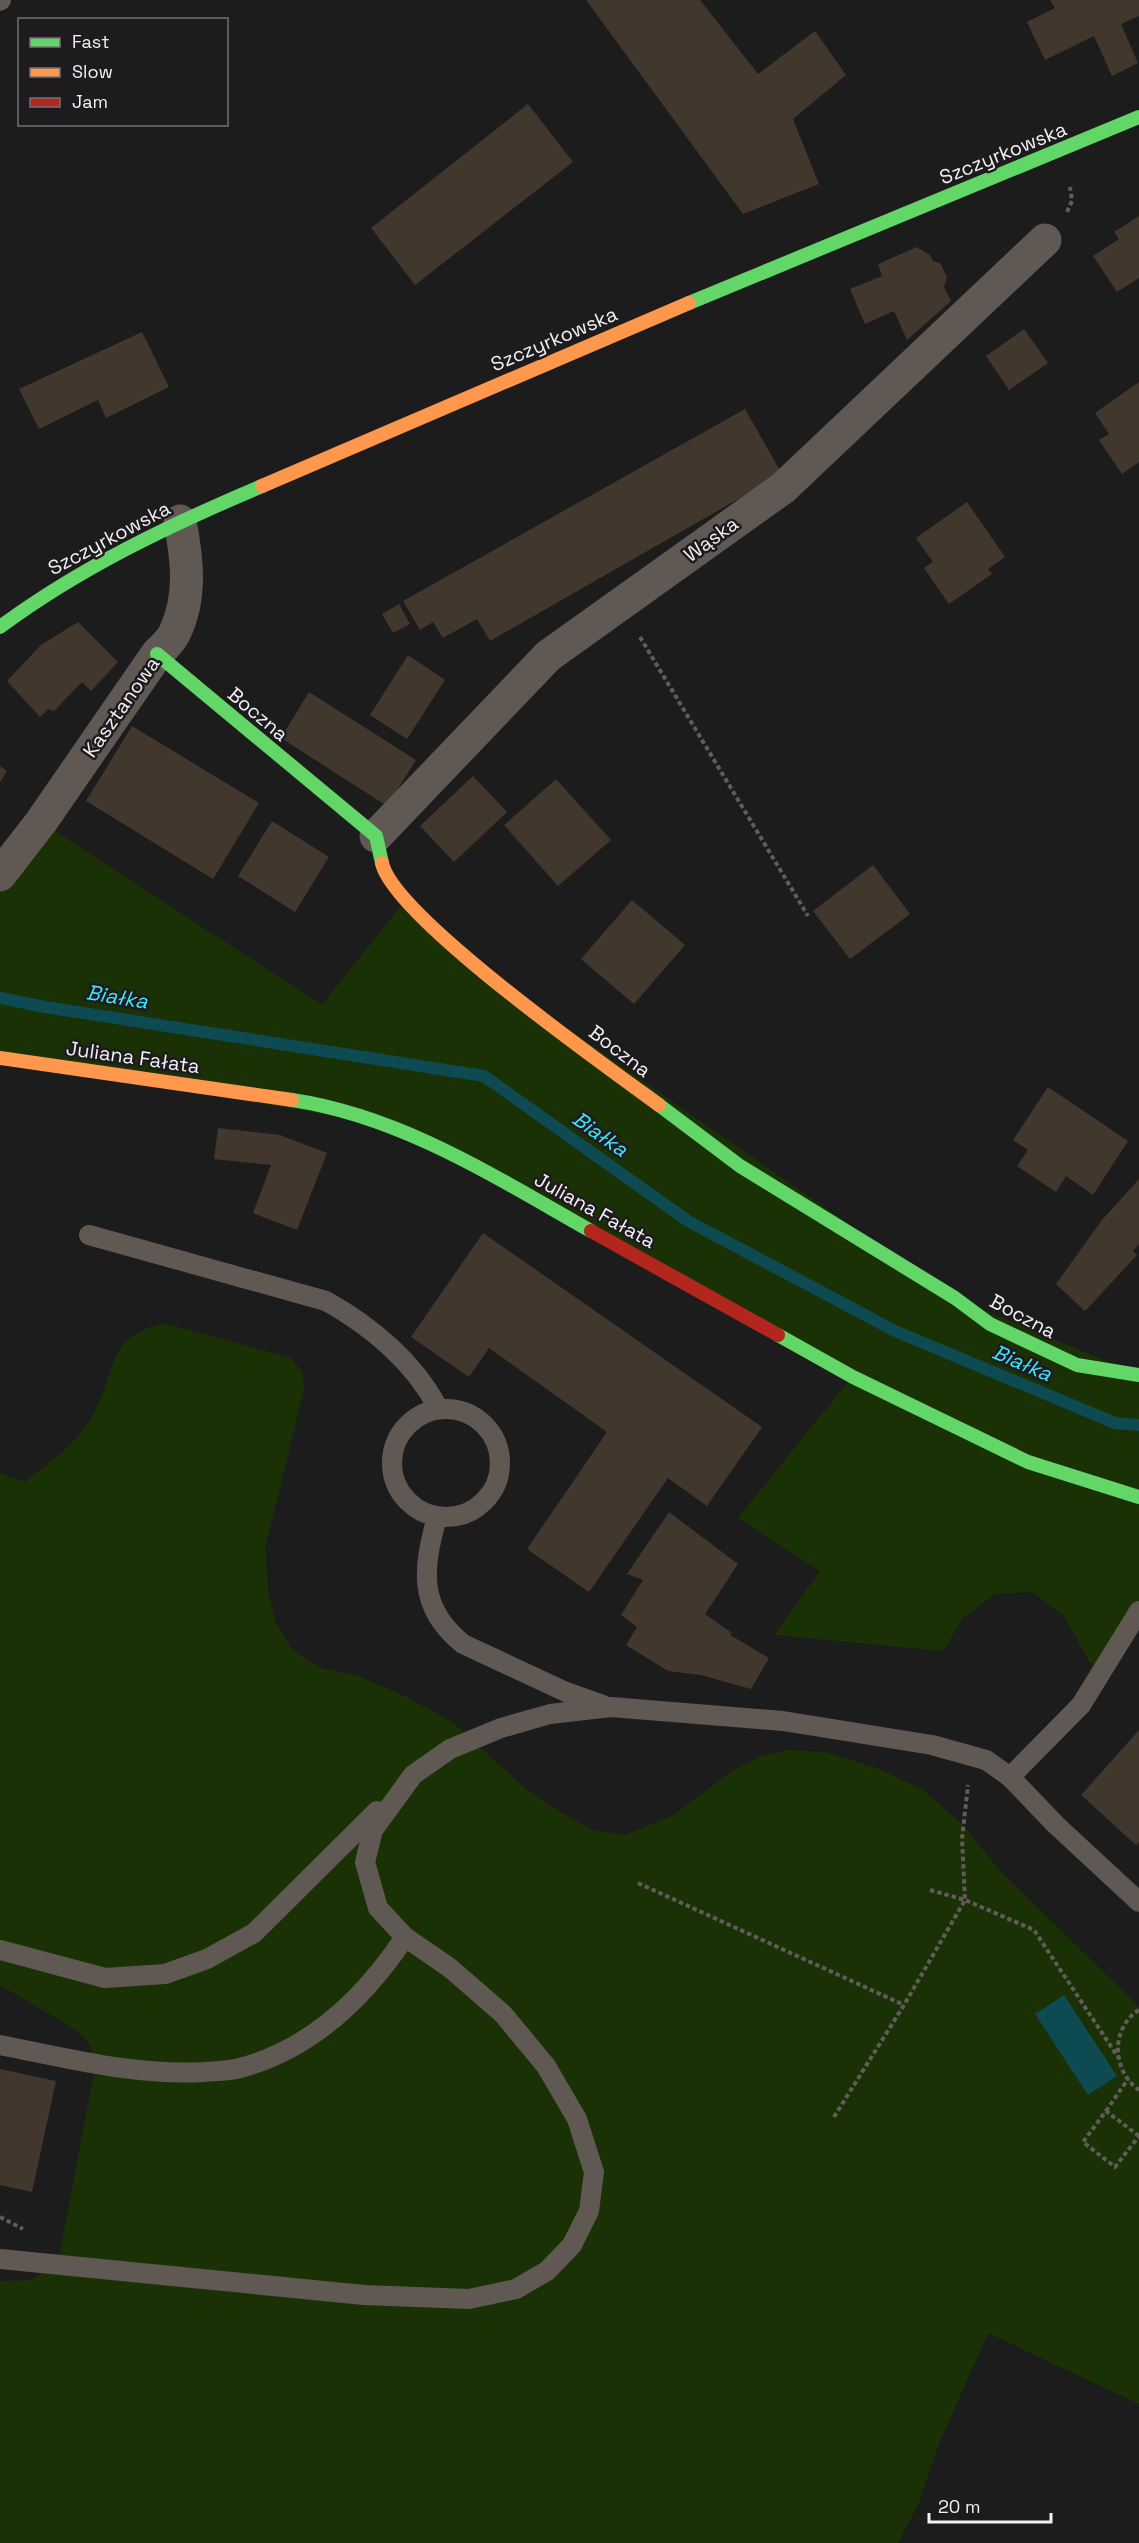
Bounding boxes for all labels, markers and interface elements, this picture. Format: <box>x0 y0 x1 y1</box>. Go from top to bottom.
legend <box>18 18 228 126</box>
text: Fast <box>72 30 109 53</box>
text: Slow <box>72 60 113 83</box>
text: Jam <box>72 90 108 113</box>
street label: Szczyrkowska <box>936 116 1070 190</box>
street label: Szczyrkowska <box>487 301 621 377</box>
street label: Szczyrkowska <box>43 495 175 581</box>
street label: Wąska <box>679 510 743 568</box>
street label: Kasztanowa <box>77 652 165 762</box>
street label: Boczna <box>222 681 294 747</box>
water label: Białka <box>84 978 151 1015</box>
street label: Boczna <box>584 1019 656 1083</box>
street label: Juliana Fałata <box>64 1035 202 1079</box>
water label: Białka <box>567 1105 634 1163</box>
street label: Juliana Fałata <box>530 1166 660 1254</box>
street label: Boczna <box>985 1288 1061 1344</box>
water label: Białka <box>988 1338 1057 1387</box>
scale bar <box>929 2486 1050 2524</box>
text: 20 m <box>938 2495 981 2518</box>

